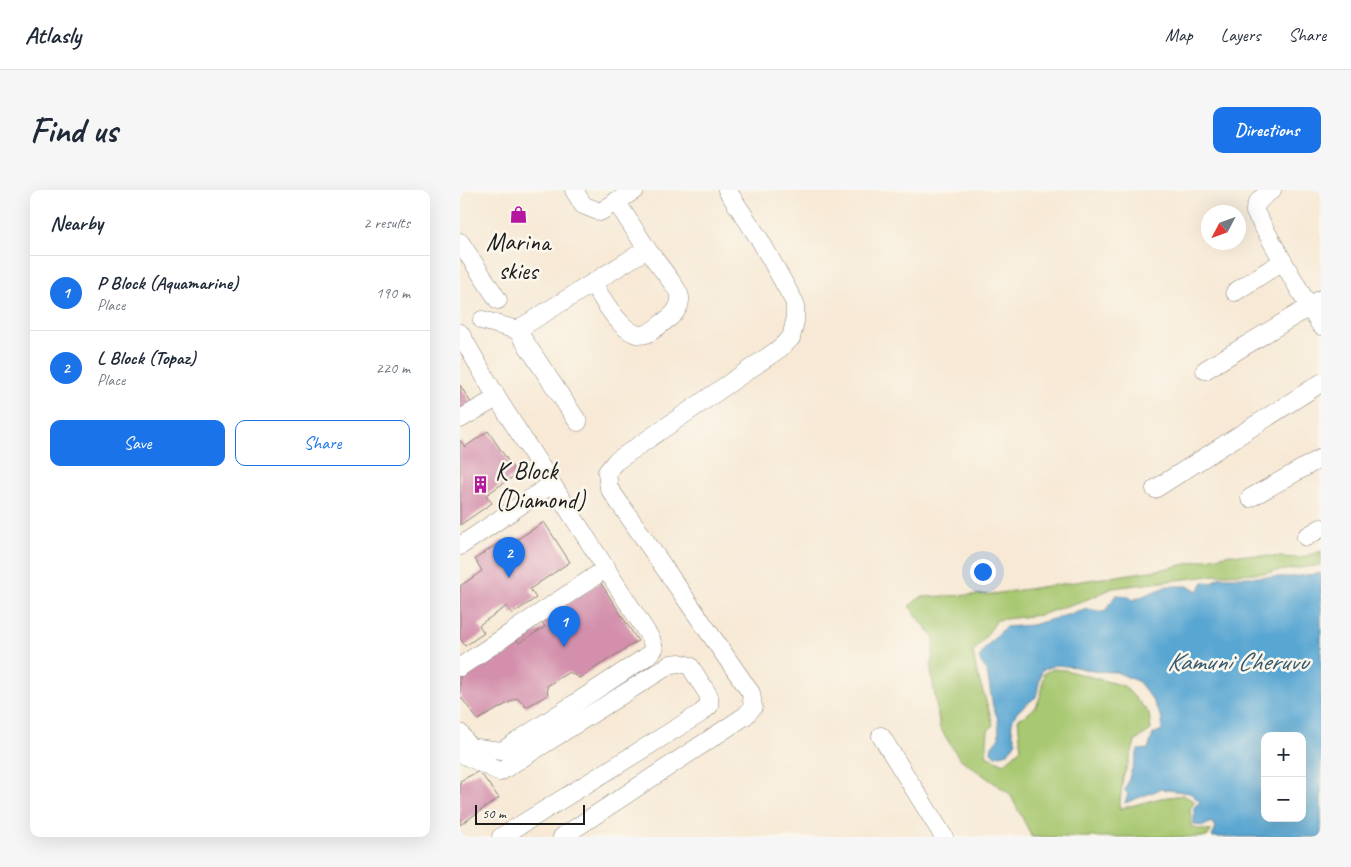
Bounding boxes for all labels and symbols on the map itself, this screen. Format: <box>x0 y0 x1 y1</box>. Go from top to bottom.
shop icon: Marina skies <box>508 205 528 225</box>
north arrow <box>1201 205 1246 250</box>
place label: Marina skies <box>486 226 553 287</box>
place label: K Block (Diamond) <box>495 455 587 516</box>
building icon: K Block (Diamond) <box>471 475 491 495</box>
pin: 2 <box>493 537 525 578</box>
your location <box>970 559 996 585</box>
pin: 1 <box>548 606 580 647</box>
water label: Kamuni Cheruvu <box>1167 645 1310 678</box>
scale bar <box>475 802 585 825</box>

